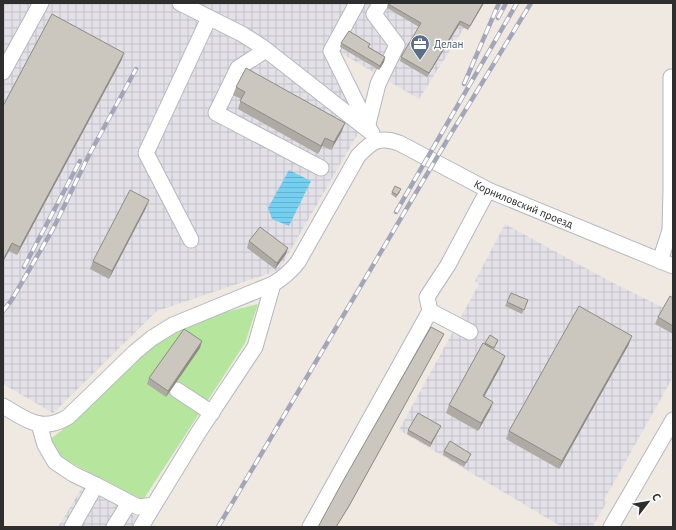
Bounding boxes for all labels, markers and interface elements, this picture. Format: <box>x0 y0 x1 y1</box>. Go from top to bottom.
office icon: Делан <box>409 33 431 61</box>
place label: Делан <box>434 37 463 51</box>
street label: Корниловский проезд <box>472 177 575 231</box>
north arrow <box>628 482 668 522</box>
text: С <box>649 491 664 503</box>

